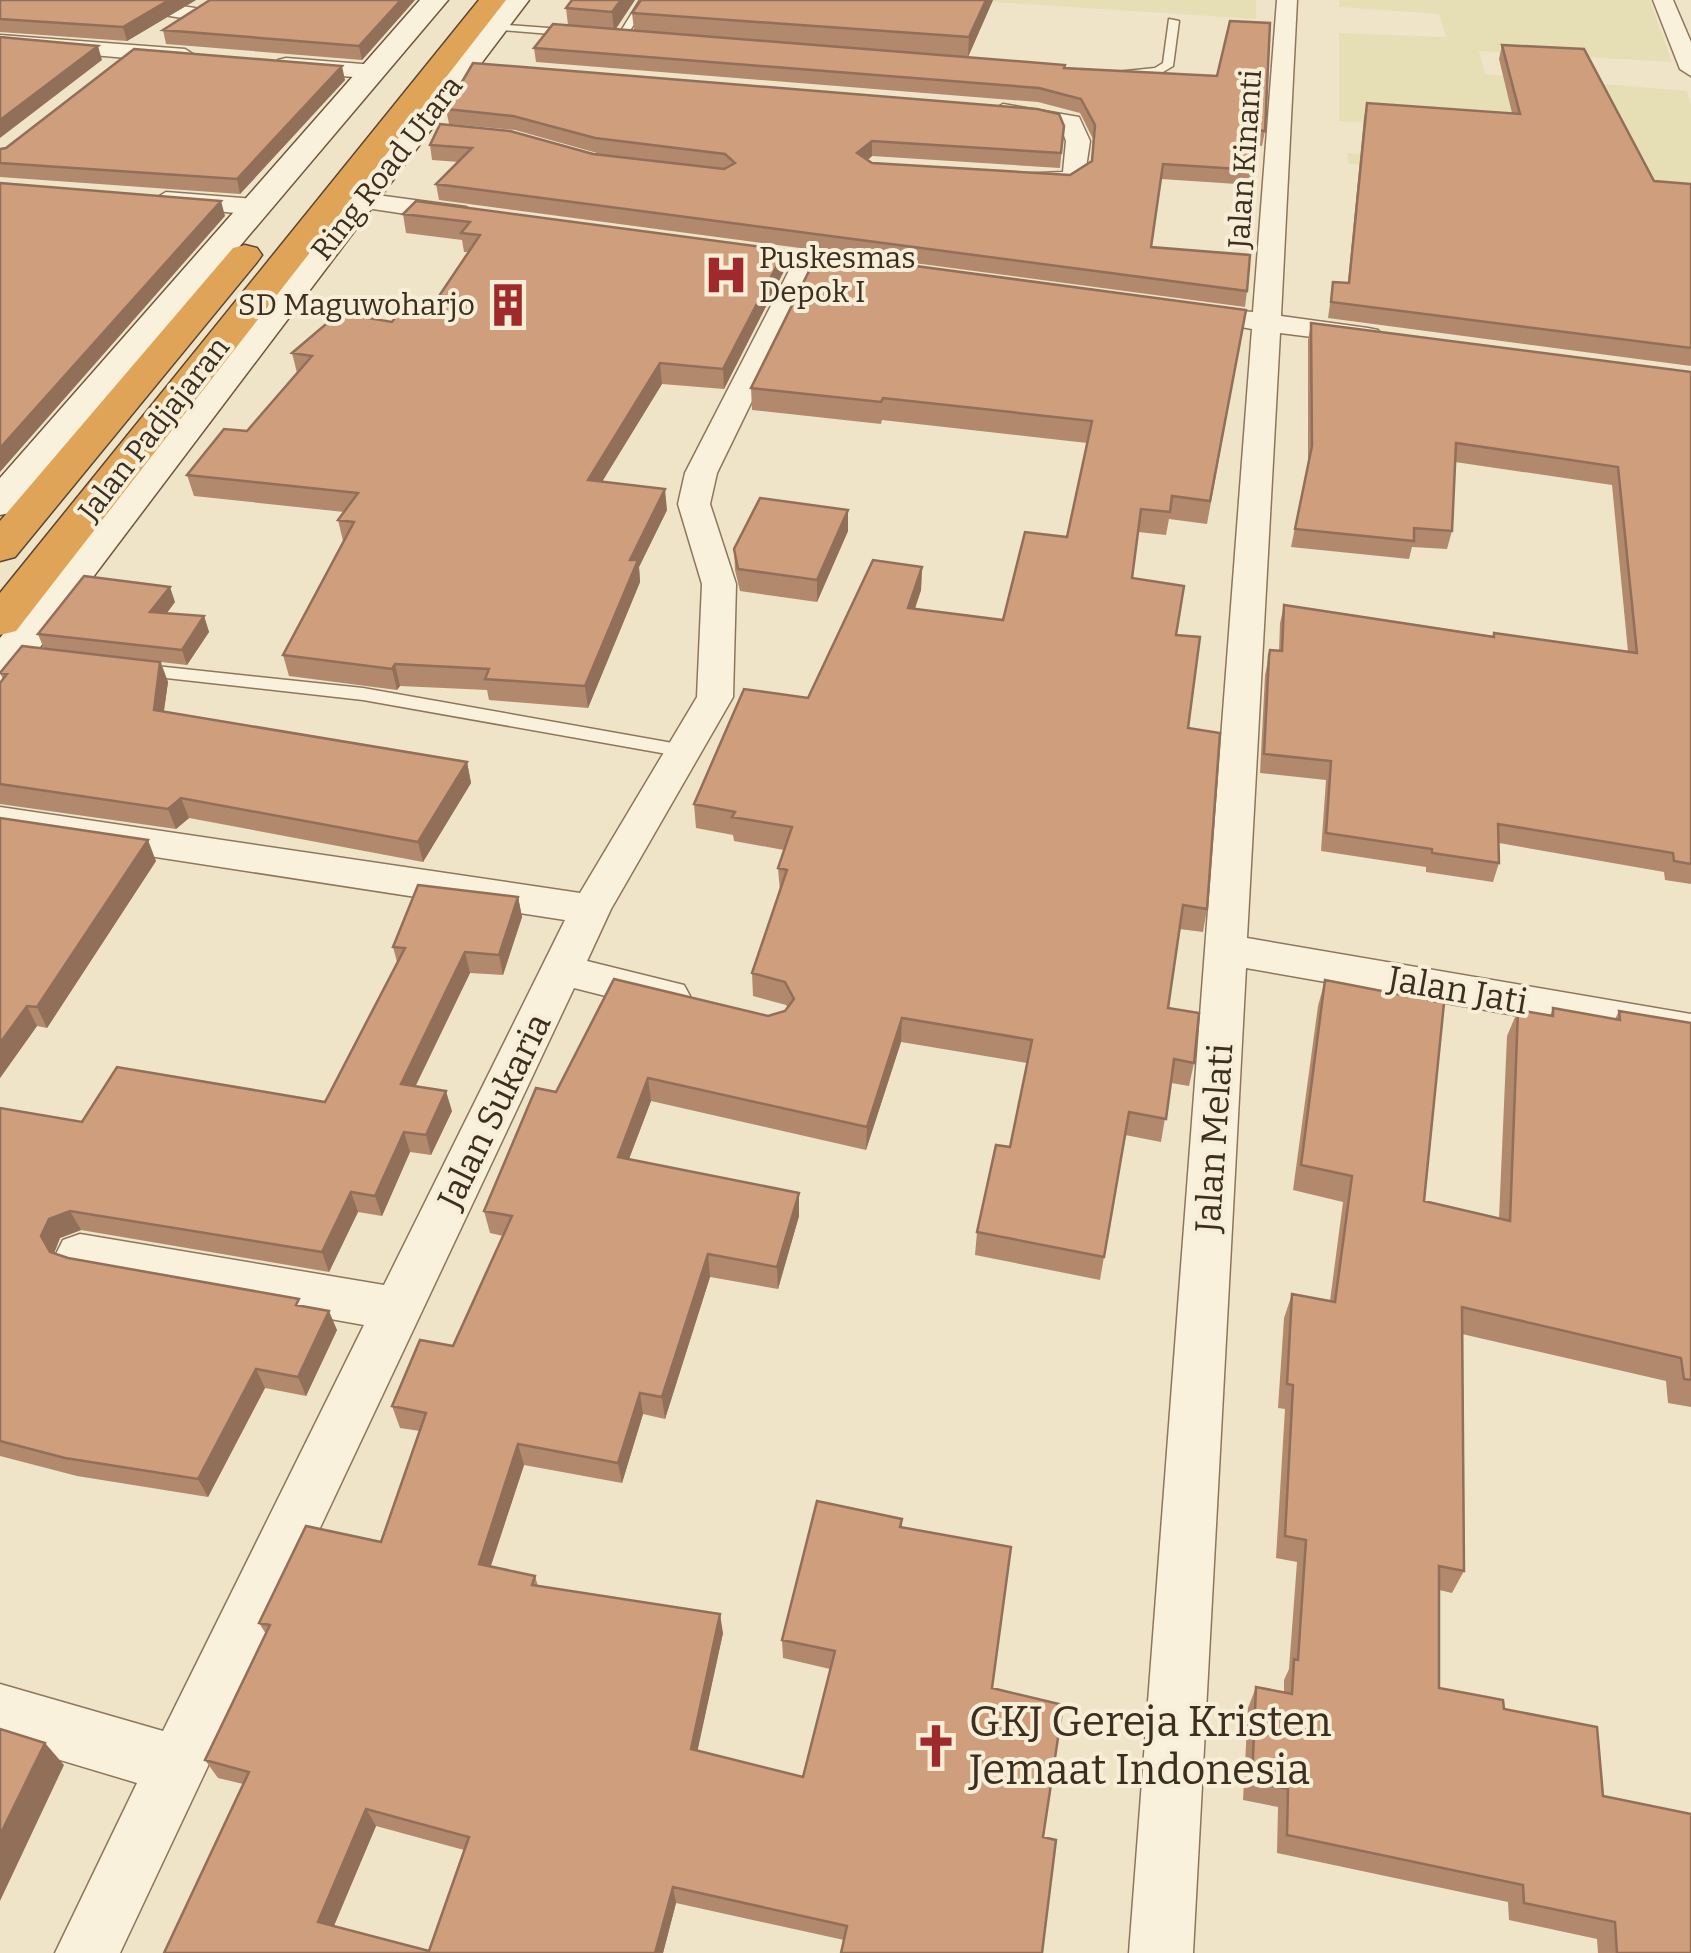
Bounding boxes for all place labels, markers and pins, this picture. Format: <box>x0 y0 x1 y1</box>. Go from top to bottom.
place label: Puskesmas Depok I <box>759 240 916 310</box>
hospital icon: Puskesmas Depok I <box>702 251 750 299</box>
building icon: SD Maguwoharjo <box>484 281 532 329</box>
place label: SD Maguwoharjo <box>238 287 475 323</box>
place label: GKJ Gereja Kristen Jemaat Indonesia <box>968 1697 1332 1795</box>
church icon: GKJ Gereja Kristen Jemaat Indonesia <box>912 1722 960 1770</box>

